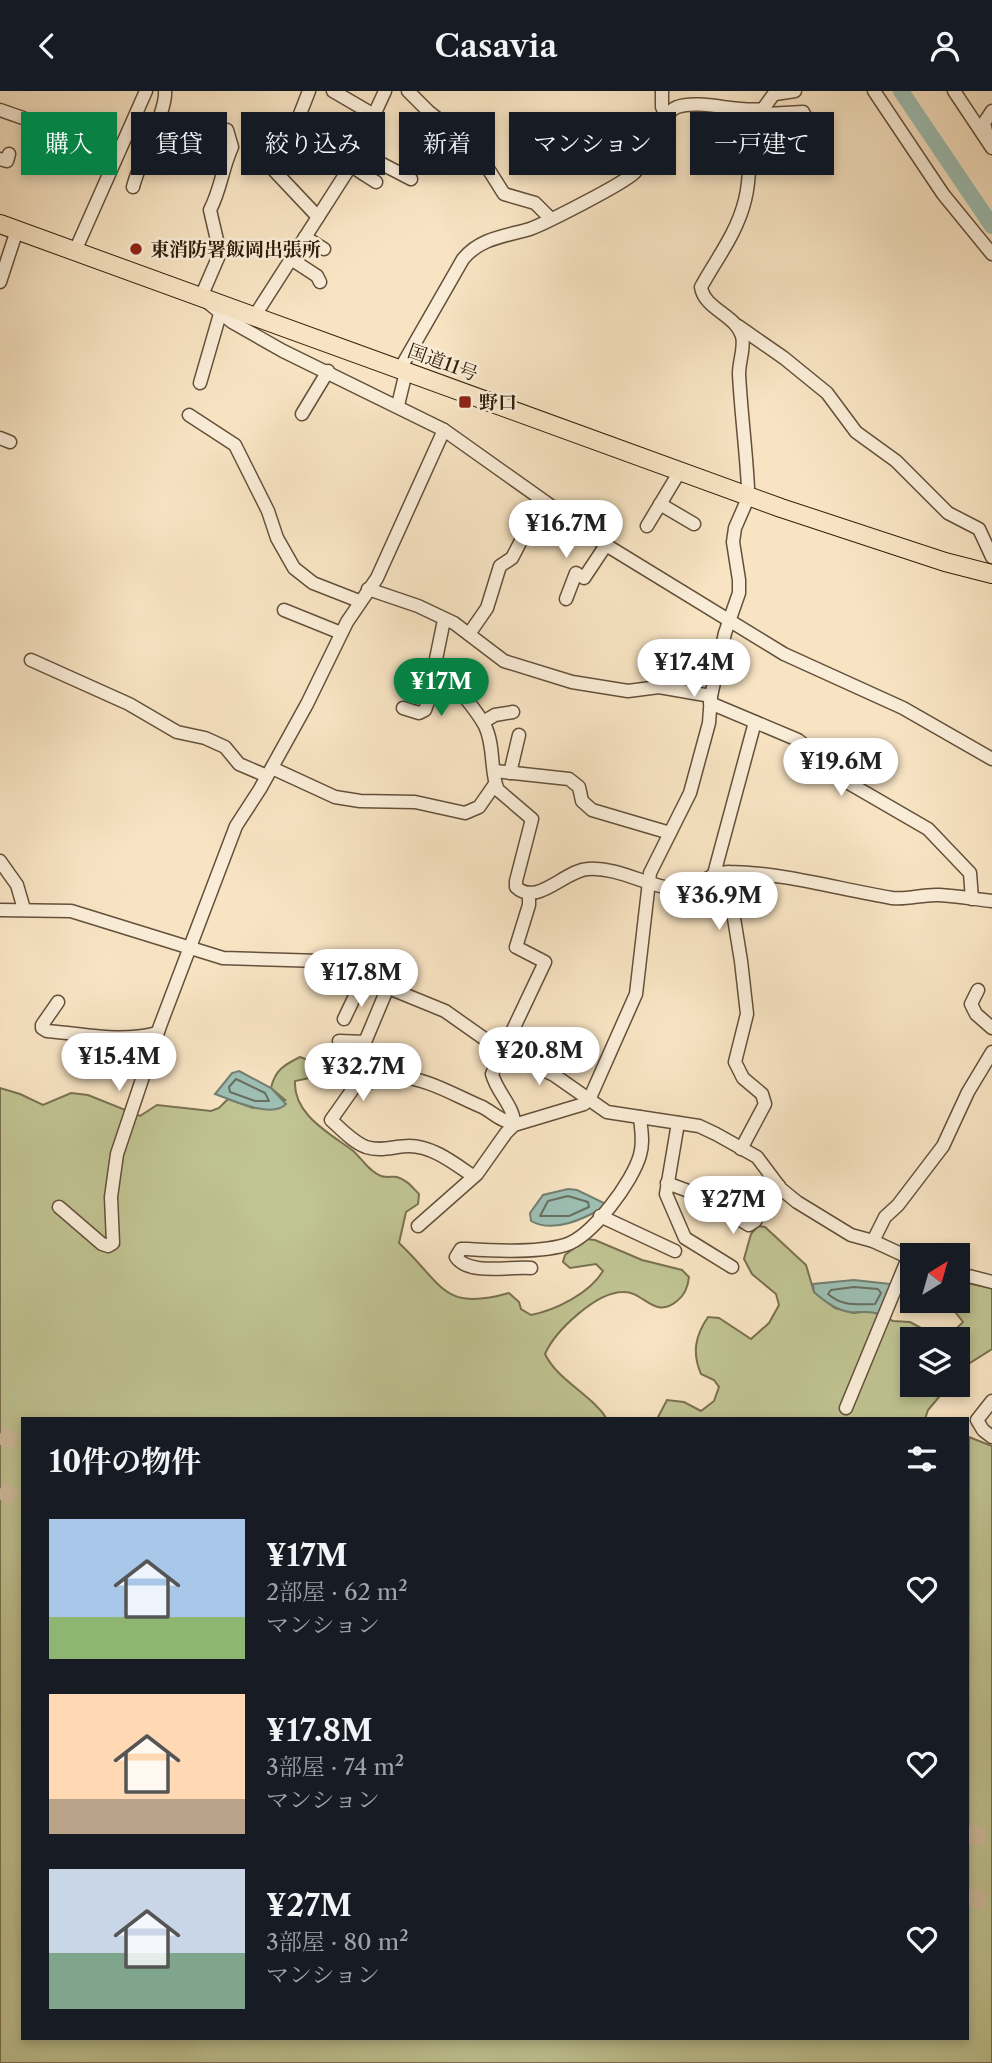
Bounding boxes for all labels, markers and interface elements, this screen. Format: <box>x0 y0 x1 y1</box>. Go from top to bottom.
text: Casavia <box>435 26 557 65</box>
icon: back <box>28 27 66 65</box>
icon: person <box>926 27 964 65</box>
chip: 購入 <box>21 112 117 175</box>
chip: 賃貸 <box>131 112 227 175</box>
chip: 絞り込み <box>241 112 385 175</box>
chip: 新着 <box>399 112 495 175</box>
chip: マンション <box>509 112 676 175</box>
chip: 一戸建て <box>690 112 834 175</box>
place label: 東消防署飯岡出張所 <box>150 238 321 261</box>
marker: 東消防署飯岡出張所 <box>128 241 144 257</box>
street label: 国道11号 <box>405 339 481 386</box>
place label: 野口 <box>479 391 517 414</box>
marker: 野口 <box>457 394 473 410</box>
pin: ¥16.7M <box>509 501 623 560</box>
text: ¥16.7M <box>525 509 607 537</box>
pin: ¥17.4M <box>637 639 751 699</box>
text: ¥17.4M <box>653 648 735 676</box>
pin: ¥17M <box>400 659 482 718</box>
text: ¥17M <box>410 667 472 695</box>
pin: ¥19.6M <box>784 739 898 798</box>
text: ¥19.6M <box>799 747 883 775</box>
pin: ¥36.9M <box>662 873 776 932</box>
text: ¥36.9M <box>676 881 762 909</box>
pin: ¥17.8M <box>304 949 418 1009</box>
text: ¥17.8M <box>320 958 402 986</box>
pin: ¥20.8M <box>482 1027 596 1087</box>
pin: ¥15.4M <box>62 1033 176 1093</box>
text: ¥20.8M <box>495 1036 583 1064</box>
text: ¥15.4M <box>77 1042 161 1070</box>
pin: ¥32.7M <box>306 1044 420 1103</box>
text: ¥32.7M <box>321 1052 405 1080</box>
pin: ¥27M <box>692 1177 774 1236</box>
text: ¥27M <box>700 1185 766 1213</box>
north arrow <box>900 1243 970 1313</box>
map controls <box>900 1243 970 1397</box>
button: layers <box>900 1327 970 1397</box>
icon: filters <box>903 1440 941 1478</box>
text: 10件の物件 <box>49 1443 201 1480</box>
text: ¥17M <box>266 1537 348 1574</box>
icon: home <box>105 1547 189 1631</box>
icon: heart <box>903 1570 941 1608</box>
text: 2部屋 · 62 m² <box>266 1578 408 1606</box>
text: マンション <box>266 1611 380 1639</box>
text: ¥17.8M <box>266 1712 373 1749</box>
icon: home <box>105 1722 189 1806</box>
icon: heart <box>903 1745 941 1783</box>
text: 3部屋 · 74 m² <box>266 1753 404 1781</box>
text: マンション <box>266 1786 380 1814</box>
text: ¥27M <box>266 1887 352 1924</box>
icon: home <box>105 1897 189 1981</box>
icon: heart <box>903 1920 941 1958</box>
text: 3部屋 · 80 m² <box>266 1928 409 1956</box>
text: マンション <box>266 1961 380 1989</box>

